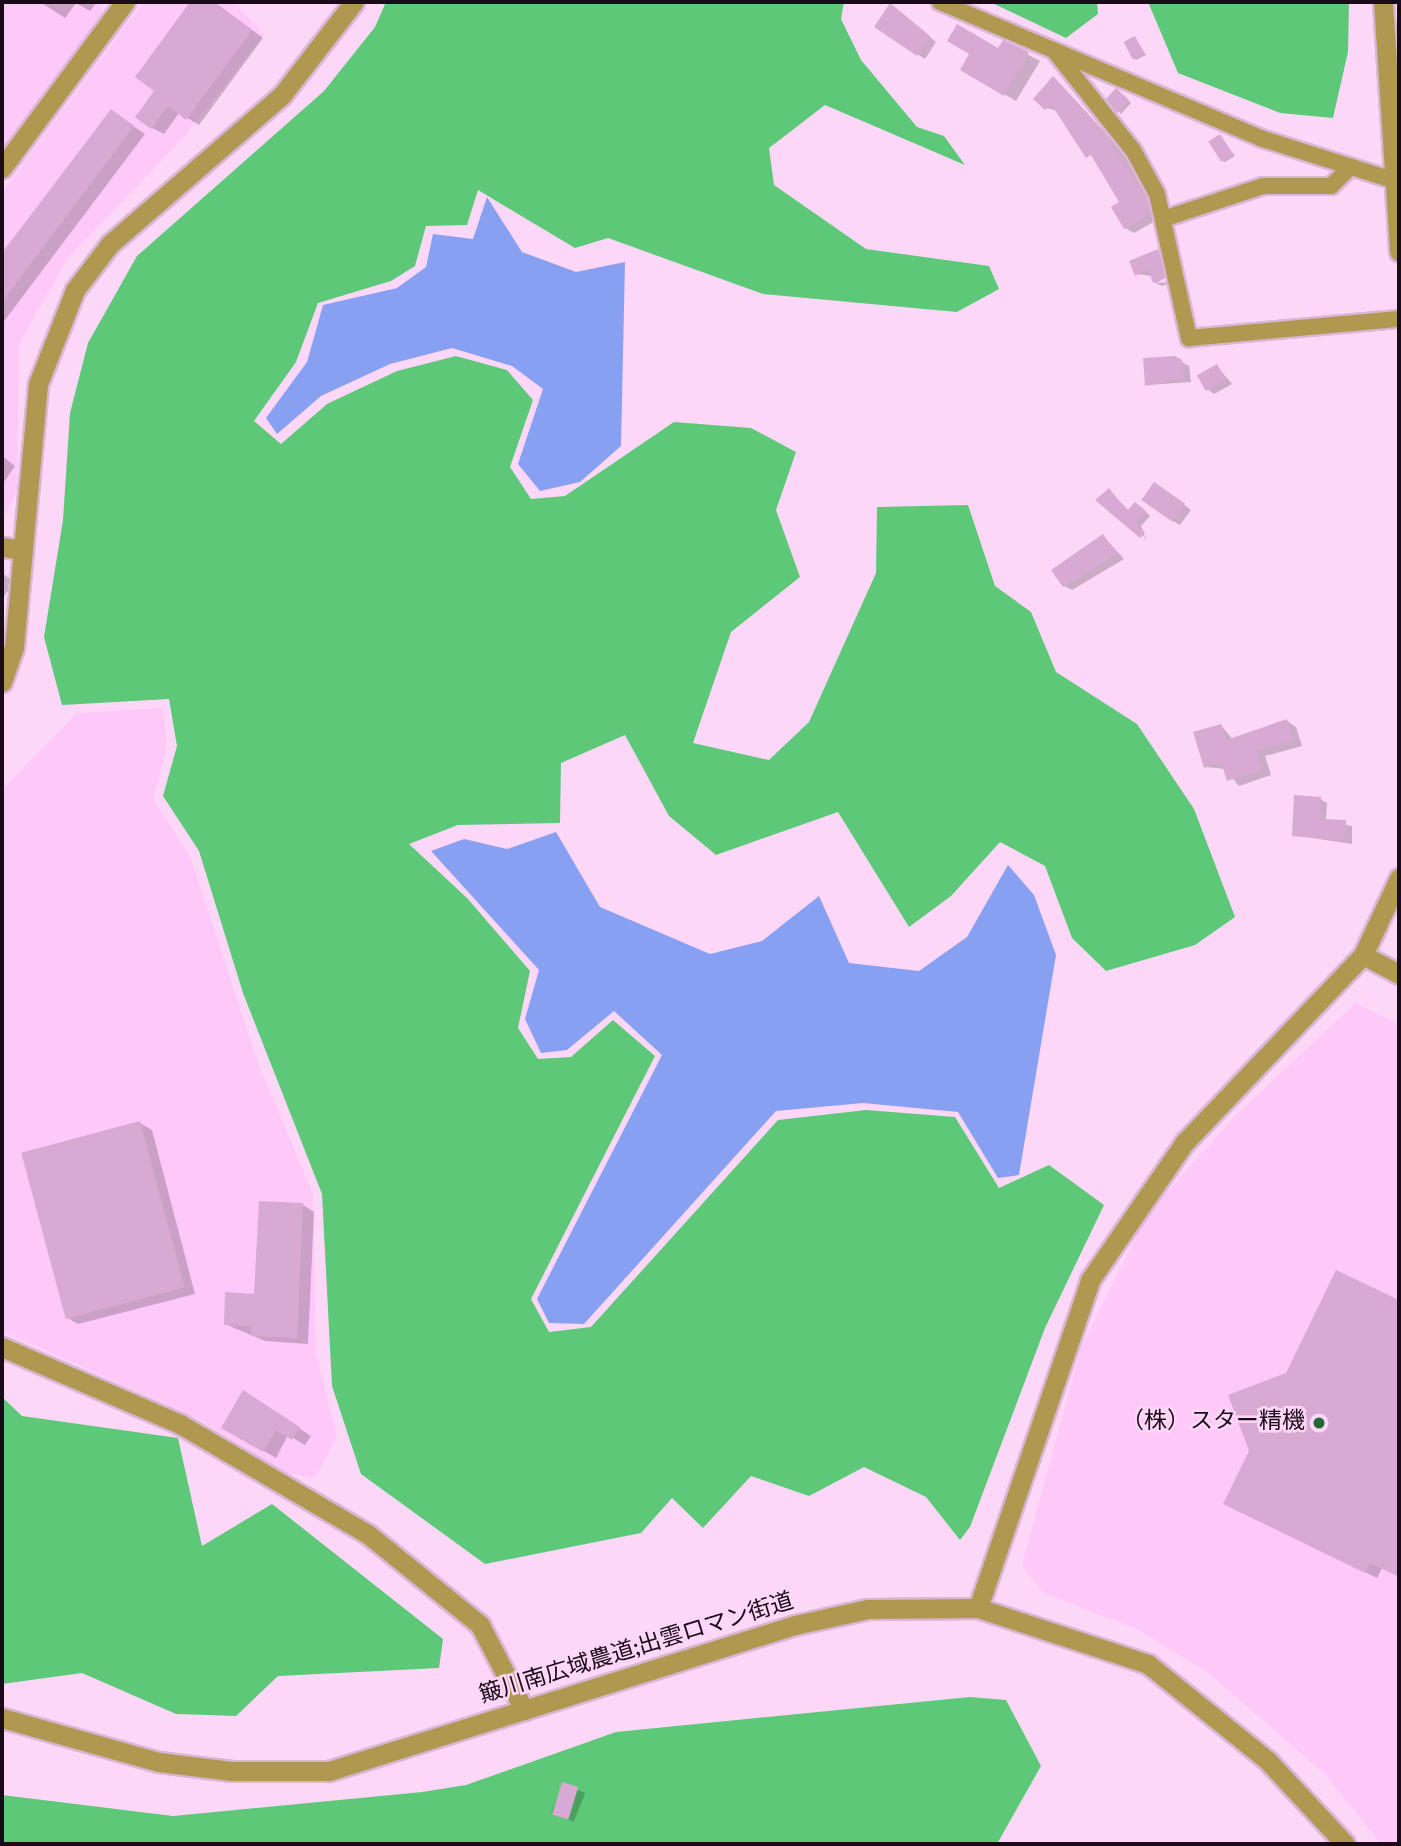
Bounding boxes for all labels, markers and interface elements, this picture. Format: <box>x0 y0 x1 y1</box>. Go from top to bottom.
place label: （株）スター精機 <box>1121 1409 1305 1437</box>
marker: （株）スター精機 <box>1311 1415 1327 1431</box>
street label: 簸川南広域農道;出雲ロマン街道 <box>477 1589 797 1711</box>

